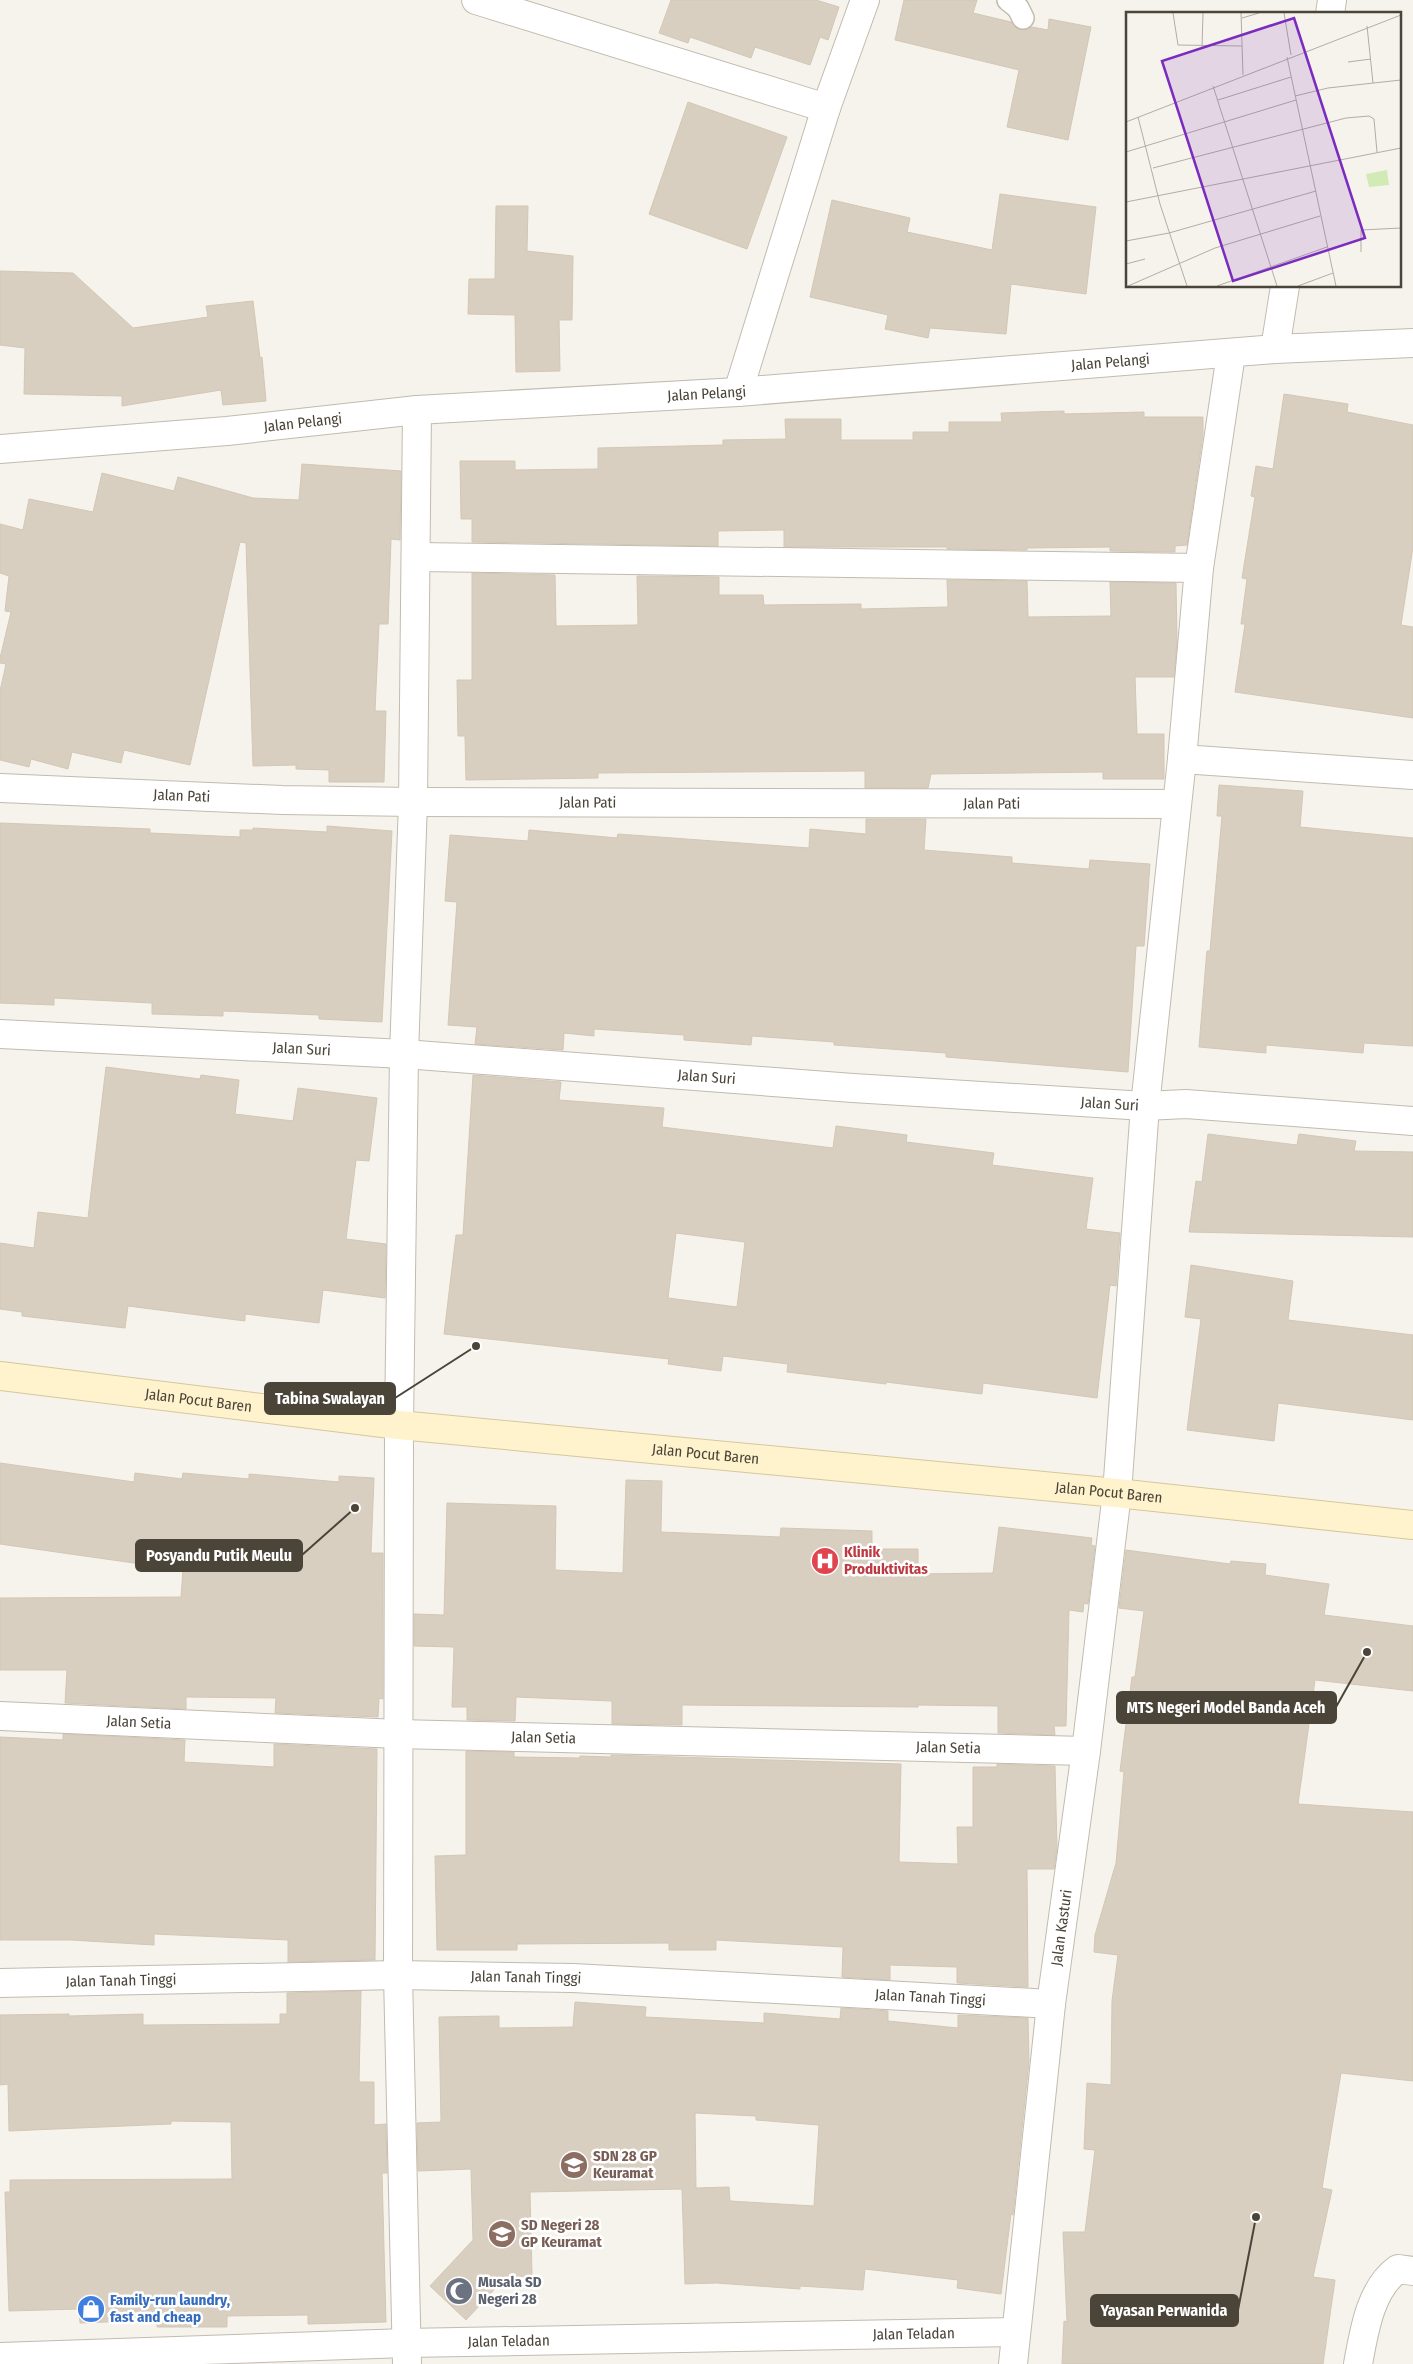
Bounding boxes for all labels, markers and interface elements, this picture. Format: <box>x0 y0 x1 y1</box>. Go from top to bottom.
inset map <box>1126 12 1400 288</box>
street label: Jalan Pelangi <box>1070 350 1150 374</box>
street label: Jalan Pelangi <box>667 382 747 405</box>
street label: Jalan Pelangi <box>263 409 343 436</box>
street label: Jalan Pati <box>153 786 211 806</box>
street label: Jalan Pati <box>559 793 616 812</box>
street label: Jalan Pati <box>963 794 1020 813</box>
street label: Jalan Suri <box>272 1039 331 1059</box>
street label: Jalan Suri <box>677 1066 736 1088</box>
street label: Jalan Suri <box>1080 1093 1139 1115</box>
callout: Tabina Swalayan <box>265 1383 395 1414</box>
street label: Jalan Pocut Baren <box>144 1385 253 1416</box>
text: Tabina Swalayan <box>275 1389 385 1408</box>
street label: Jalan Pocut Baren <box>651 1440 760 1468</box>
street label: Jalan Pocut Baren <box>1054 1478 1163 1507</box>
callout: Posyandu Putik Meulu <box>136 1540 302 1571</box>
place label: Klinik Produktivitas <box>844 1543 928 1578</box>
text: Posyandu Putik Meulu <box>146 1546 292 1565</box>
hospital icon: Klinik Produktivitas <box>810 1546 840 1576</box>
callout: MTS Negeri Model Banda Aceh <box>1117 1692 1336 1723</box>
text: MTS Negeri Model Banda Aceh <box>1127 1698 1325 1717</box>
street label: Jalan Setia <box>106 1712 172 1733</box>
street label: Jalan Setia <box>511 1728 576 1747</box>
street label: Jalan Setia <box>916 1738 981 1757</box>
street label: Jalan Kasturi <box>1047 1888 1076 1967</box>
street label: Jalan Tanah Tinggi <box>470 1967 582 1987</box>
street label: Jalan Tanah Tinggi <box>65 1970 177 1991</box>
street label: Jalan Tanah Tinggi <box>875 1985 986 2009</box>
place label: SDN 28 GP Keuramat <box>593 2147 657 2182</box>
school or university icon: SDN 28 GP Keuramat <box>559 2150 589 2180</box>
place label: SD Negeri 28 GP Keuramat <box>521 2216 602 2251</box>
school or university icon: SD Negeri 28 GP Keuramat <box>487 2219 517 2249</box>
place label: Musala SD Negeri 28 <box>478 2273 542 2308</box>
mosque icon: Musala SD Negeri 28 <box>444 2276 474 2306</box>
place label: Family-run laundry, fast and cheap <box>110 2291 230 2326</box>
shop icon: Family-run laundry, fast and cheap <box>76 2294 106 2324</box>
callout: Yayasan Perwanida <box>1091 2295 1238 2326</box>
text: Yayasan Perwanida <box>1100 2301 1227 2320</box>
street label: Jalan Teladan <box>872 2324 955 2344</box>
street label: Jalan Teladan <box>468 2331 550 2351</box>

